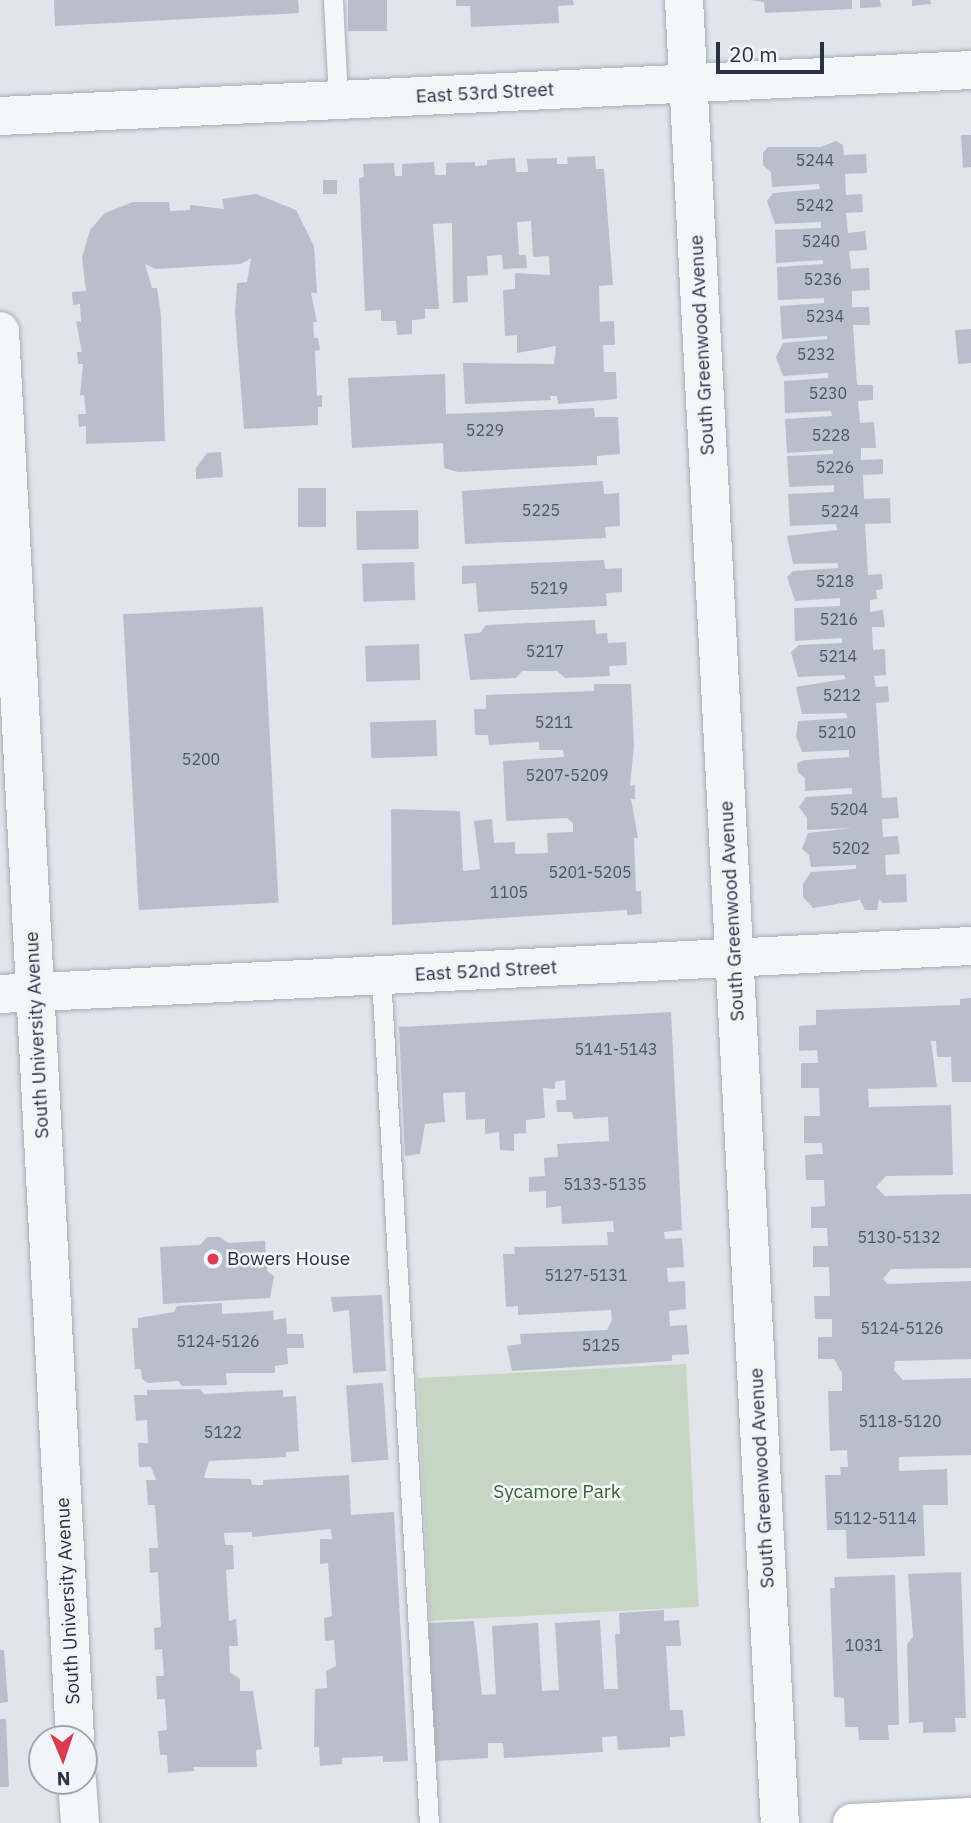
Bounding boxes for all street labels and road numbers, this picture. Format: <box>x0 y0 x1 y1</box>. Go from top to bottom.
street label: East 53rd Street <box>415 78 555 108</box>
street label: South Greenwood Avenue <box>685 234 719 456</box>
street label: South Greenwood Avenue <box>715 800 749 1022</box>
street label: South University Avenue <box>20 931 54 1139</box>
street label: East 52nd Street <box>414 956 558 986</box>
street label: South Greenwood Avenue <box>745 1367 779 1589</box>
street label: South University Avenue <box>51 1497 85 1705</box>

